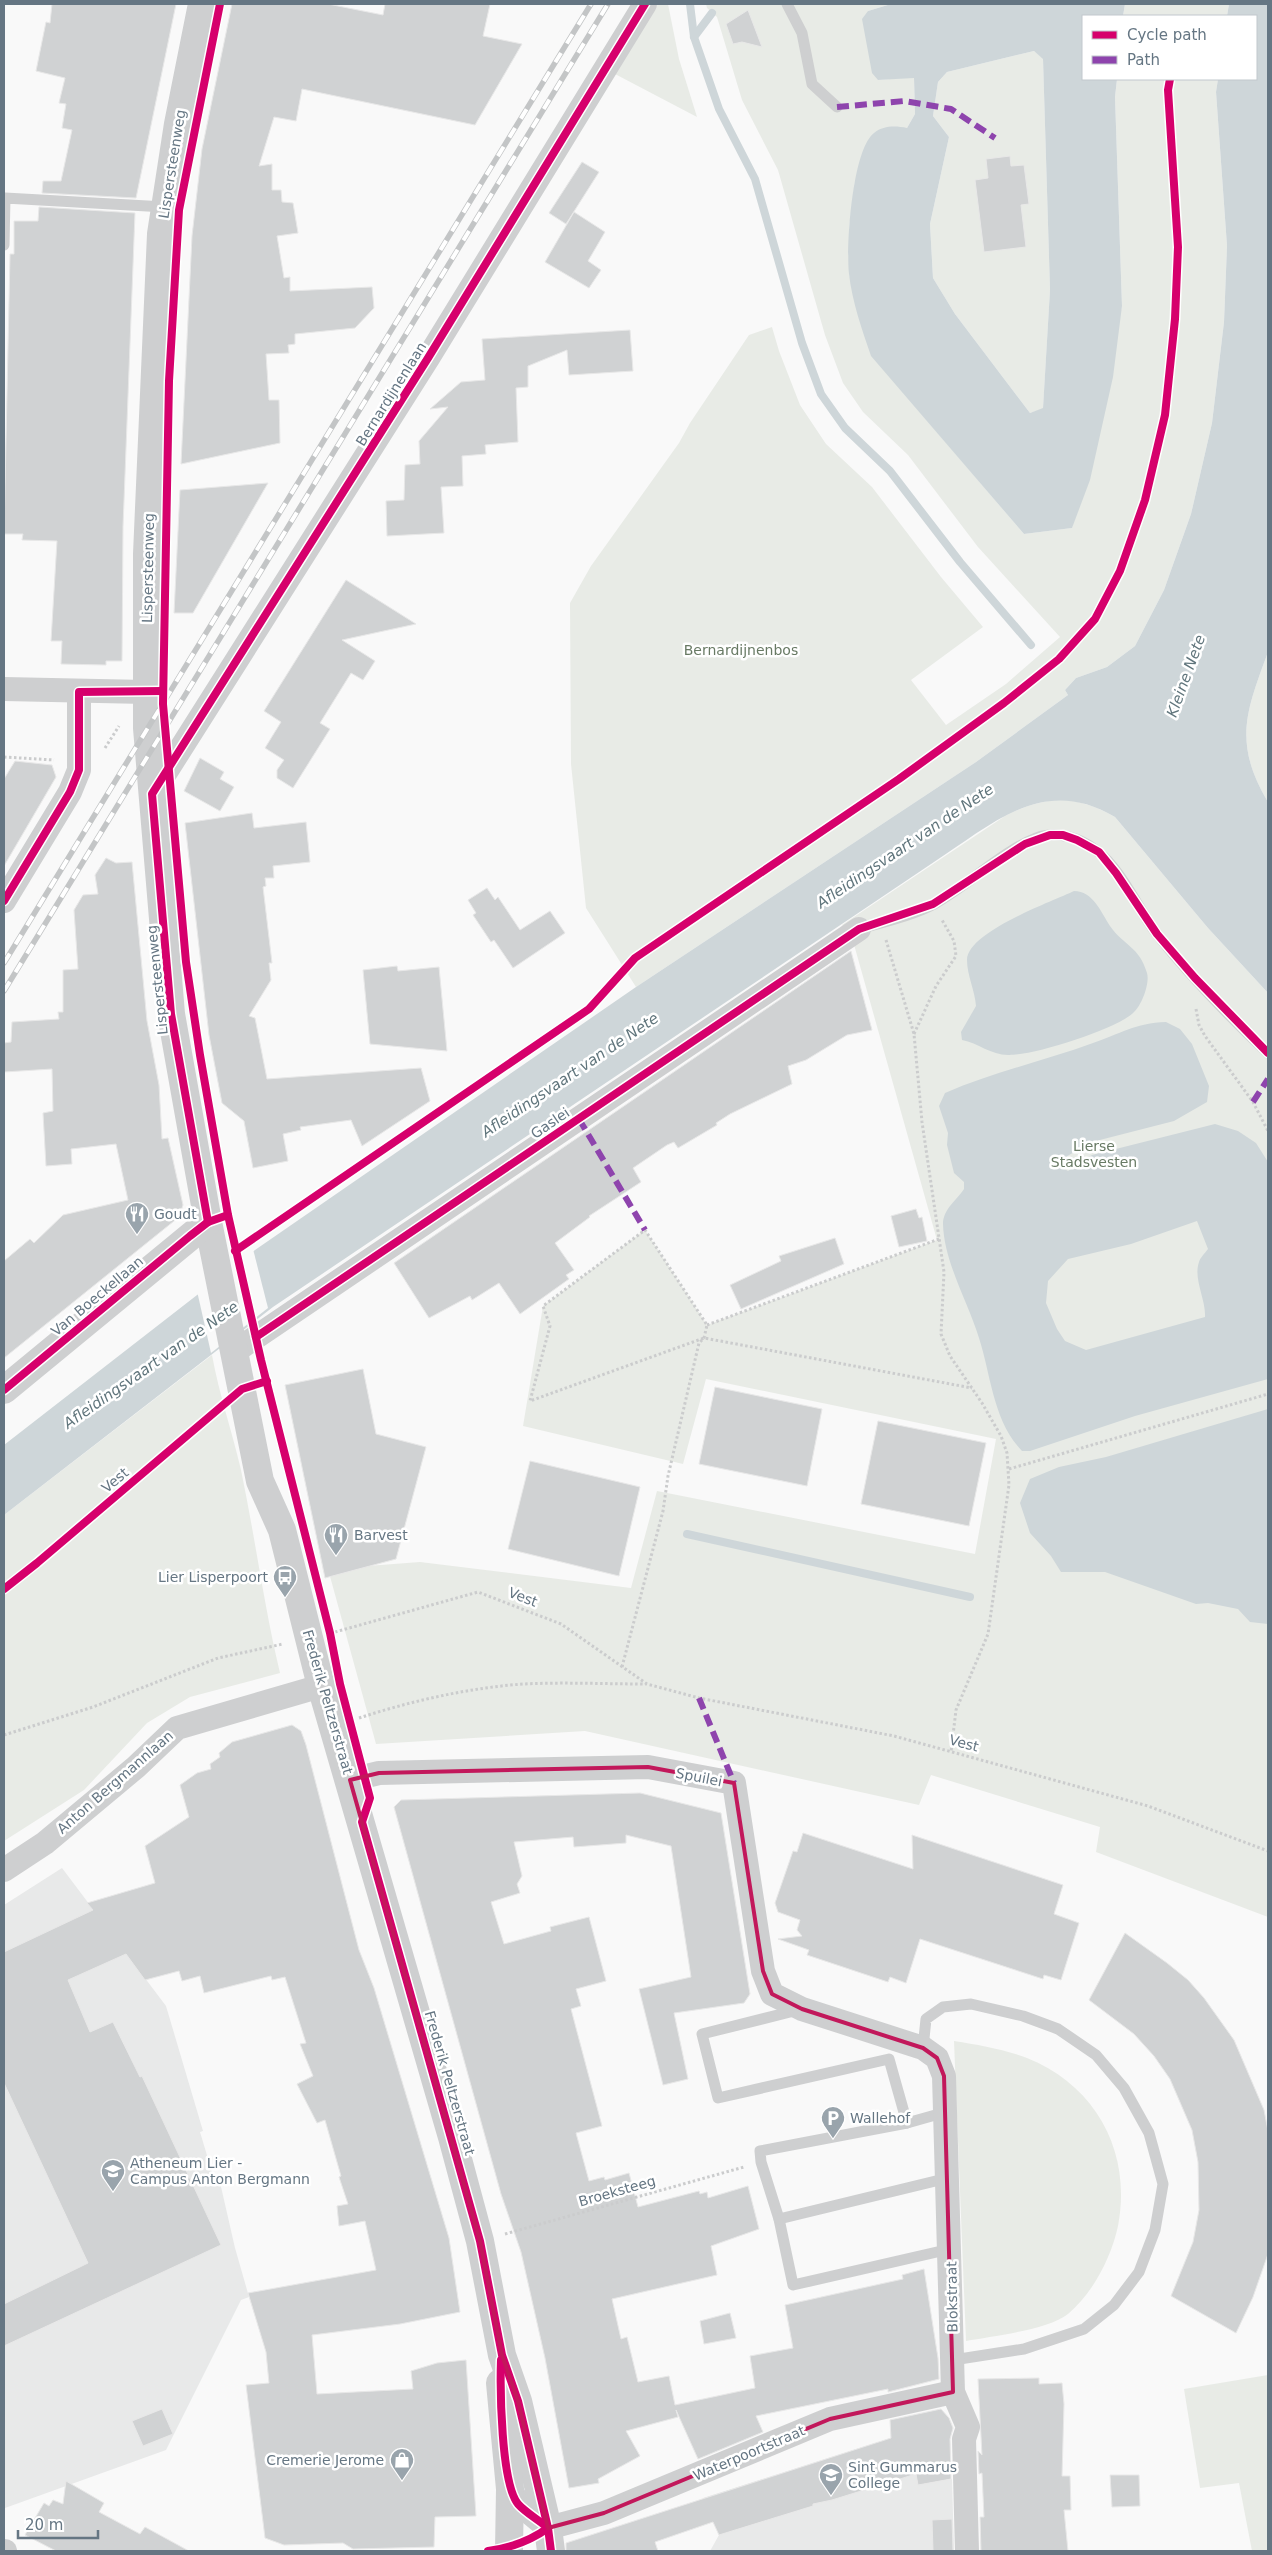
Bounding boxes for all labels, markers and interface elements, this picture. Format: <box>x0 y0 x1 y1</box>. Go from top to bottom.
legend <box>1082 15 1257 80</box>
text: Cycle path <box>1127 26 1207 44</box>
text: Path <box>1127 51 1160 69</box>
street label: Lispersteenweg <box>155 108 189 220</box>
street label: Bernardijnenlaan <box>353 339 429 449</box>
street label: Lispersteenweg <box>139 513 157 623</box>
water label: Kleine Nete <box>1163 632 1209 720</box>
park label: Bernardijnenbos <box>684 642 798 658</box>
water label: Afleidingsvaart van de Nete <box>812 780 997 913</box>
street label: Lispersteenweg <box>143 924 171 1036</box>
water label: Afleidingsvaart van de Nete <box>477 1009 662 1142</box>
street label: Gaslei <box>528 1104 572 1142</box>
park label: Lierse Stadsvesten <box>1051 1138 1137 1170</box>
restaurant icon: Goudt <box>124 1201 150 1235</box>
place label: Goudt <box>154 1206 197 1222</box>
street label: Van Boeckellaan <box>48 1253 146 1339</box>
water label: Afleidingsvaart van de Nete <box>59 1298 242 1433</box>
street label: Vest <box>98 1464 132 1496</box>
restaurant icon: Barvest <box>323 1522 349 1556</box>
place label: Barvest <box>354 1527 408 1543</box>
bus stop icon: Lier Lisperpoort <box>272 1564 298 1598</box>
place label: Lier Lisperpoort <box>158 1569 269 1585</box>
street label: Vest <box>506 1584 540 1610</box>
street label: Frederik Peltzerstraat <box>300 1628 356 1777</box>
street label: Anton Bergmannlaan <box>54 1727 176 1837</box>
street label: Vest <box>947 1731 981 1755</box>
street label: Spuilei <box>674 1765 724 1789</box>
street label: Frederik Peltzerstraat <box>422 2009 478 2158</box>
parking icon: Wallehof <box>820 2105 846 2139</box>
place label: Wallehof <box>850 2110 911 2126</box>
place label: Atheneum Lier - Campus Anton Bergmann <box>130 2155 310 2187</box>
school or university icon: Atheneum Lier - Campus Anton Bergmann <box>100 2158 126 2192</box>
street label: Broeksteeg <box>577 2172 657 2210</box>
street label: Blokstraat <box>943 2261 961 2333</box>
street label: Waterpoortstraat <box>691 2422 808 2484</box>
shop icon: Cremerie Jerome <box>389 2447 415 2481</box>
place label: Cremerie Jerome <box>266 2452 384 2468</box>
place label: Sint Gummarus College <box>848 2459 957 2491</box>
school or university icon: Sint Gummarus College <box>818 2462 844 2496</box>
scale bar <box>18 2508 98 2540</box>
text: 20 m <box>25 2516 63 2534</box>

